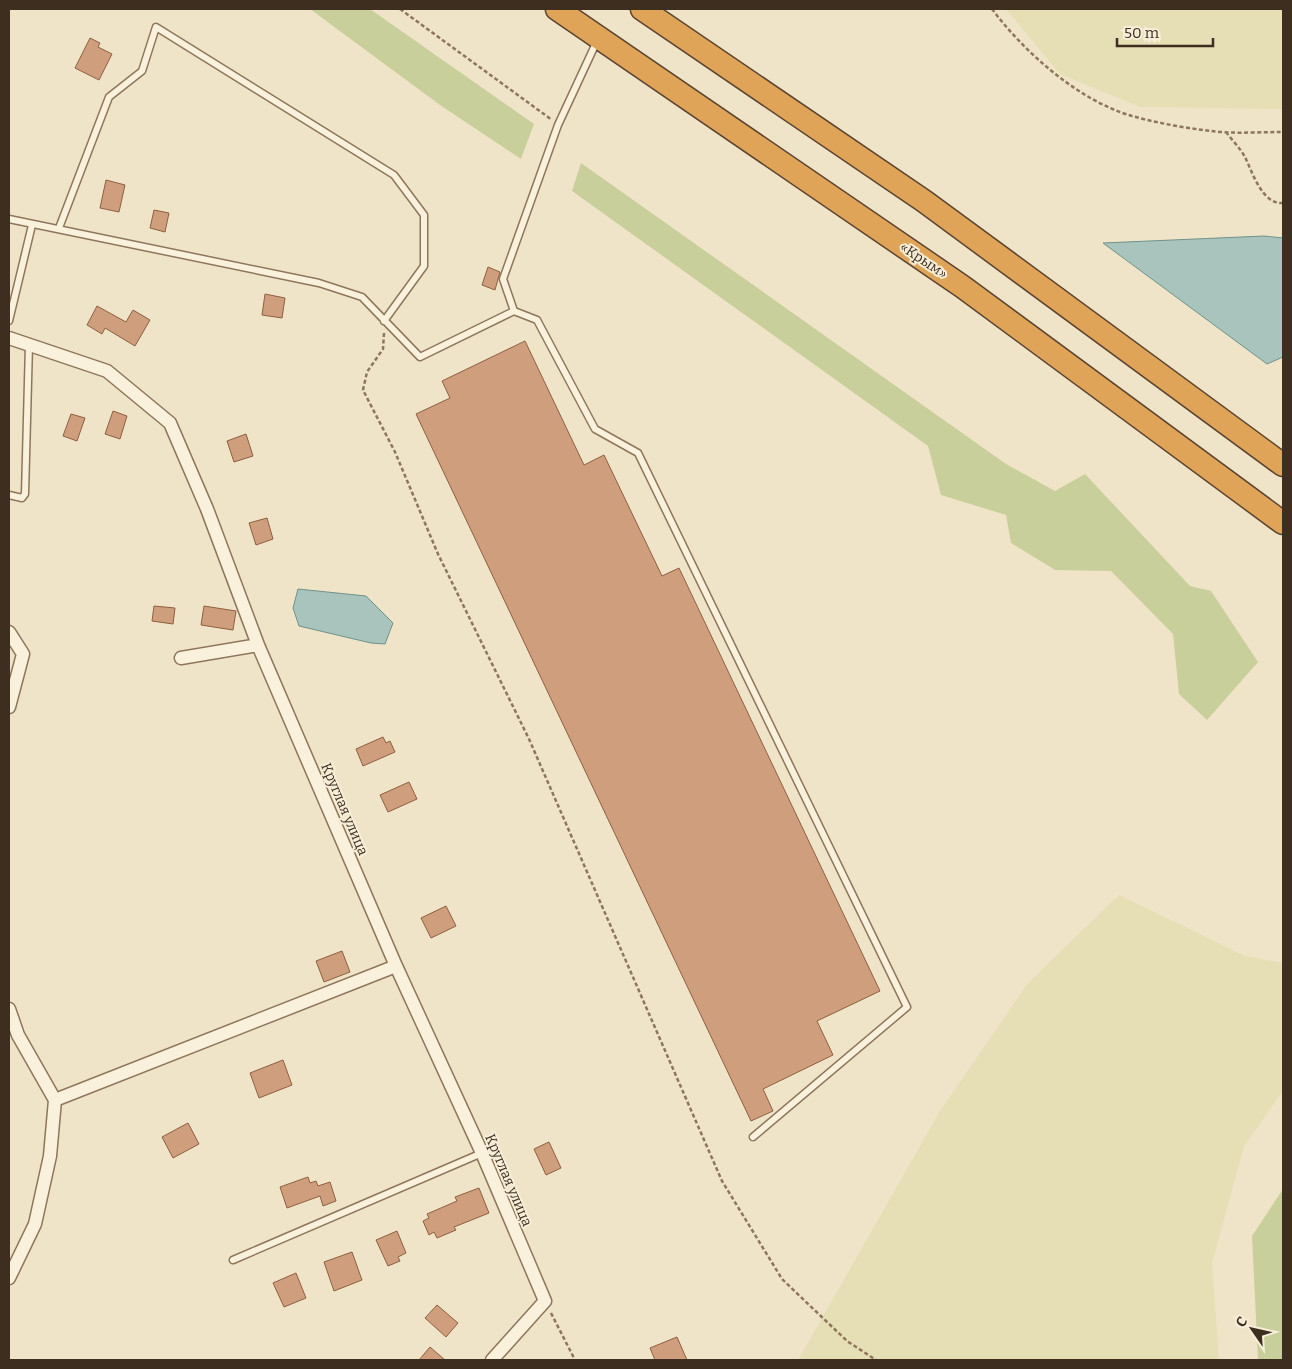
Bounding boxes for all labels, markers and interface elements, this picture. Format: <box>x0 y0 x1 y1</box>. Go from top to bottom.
scale bar <box>1117 15 1213 47</box>
text: 50 m <box>1124 24 1160 42</box>
street label: «Крым» <box>897 238 951 282</box>
street label: Круглая улица <box>317 760 372 858</box>
street label: Круглая улица <box>481 1131 536 1229</box>
north arrow <box>1227 1304 1277 1354</box>
text: С <box>1232 1313 1251 1330</box>

